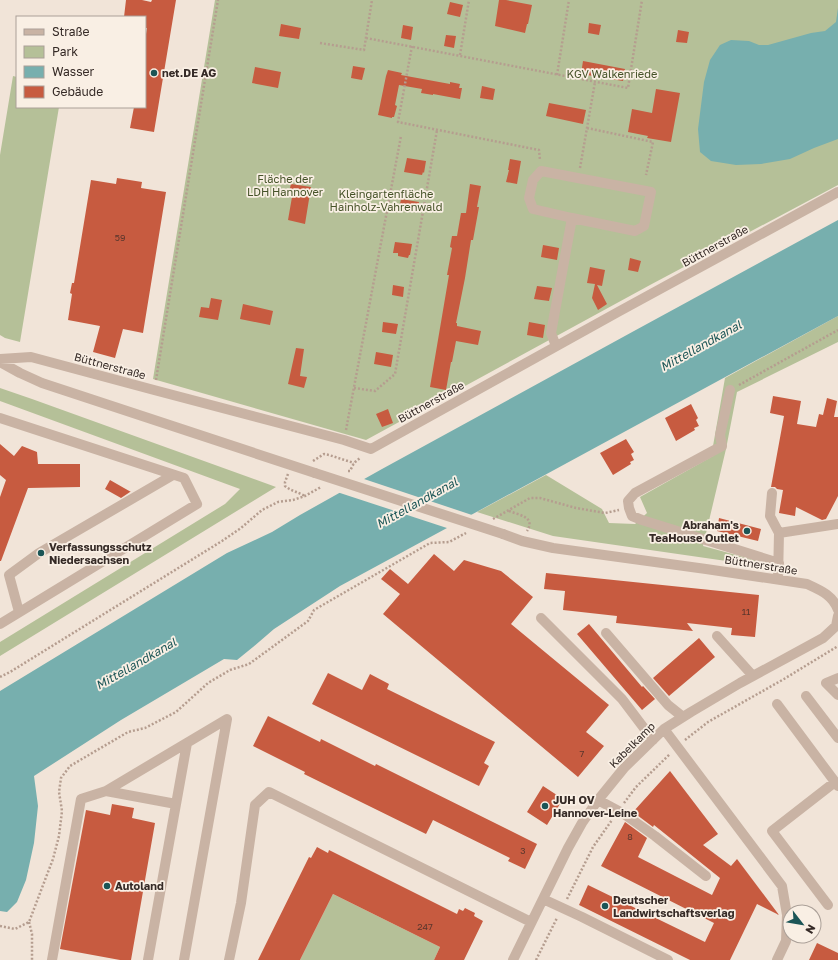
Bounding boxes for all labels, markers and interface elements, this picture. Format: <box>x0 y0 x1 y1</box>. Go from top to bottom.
legend <box>16 16 146 108</box>
text: Straße <box>52 24 90 39</box>
text: Park <box>52 44 78 59</box>
text: Wasser <box>52 64 95 79</box>
place label: net.DE AG <box>162 66 216 79</box>
park label: KGV Walkenriede <box>567 67 657 80</box>
marker: net.DE AG <box>149 68 159 78</box>
text: Gebäude <box>52 84 103 99</box>
park label: Fläche der LDH Hannover <box>247 172 324 198</box>
park label: Kleingartenfläche Hainholz-Vahrenwald <box>330 187 442 213</box>
street label: Büttnerstraße <box>679 222 750 269</box>
house number: 59 <box>115 232 125 243</box>
water label: Mittellandkanal <box>657 316 745 374</box>
street label: Büttnerstraße <box>73 350 147 381</box>
street label: Büttnerstraße <box>395 378 466 425</box>
water label: Mittellandkanal <box>373 473 461 531</box>
place label: Abraham's TeaHouse Outlet <box>649 518 740 544</box>
marker: Abraham's TeaHouse Outlet <box>742 526 752 536</box>
place label: Verfassungsschutz Niedersachsen <box>49 540 152 566</box>
marker: Verfassungsschutz Niedersachsen <box>36 548 46 558</box>
street label: Büttnerstraße <box>724 552 798 577</box>
house number: 11 <box>742 606 751 617</box>
water label: Mittellandkanal <box>93 634 180 693</box>
street label: Kabelkamp <box>606 719 657 770</box>
house number: 7 <box>580 748 585 759</box>
place label: JUH OV Hannover-Leine <box>553 793 638 819</box>
marker: JUH OV Hannover-Leine <box>540 801 550 811</box>
house number: 8 <box>627 831 633 842</box>
house number: 3 <box>520 845 526 856</box>
place label: Autoland <box>115 879 164 892</box>
marker: Autoland <box>102 881 112 891</box>
place label: Deutscher Landwirtschaftsverlag <box>613 893 735 919</box>
marker: Deutscher Landwirtschaftsverlag <box>600 901 610 911</box>
north arrow <box>782 904 822 944</box>
house number: 247 <box>417 921 433 932</box>
text: N <box>803 922 819 936</box>

